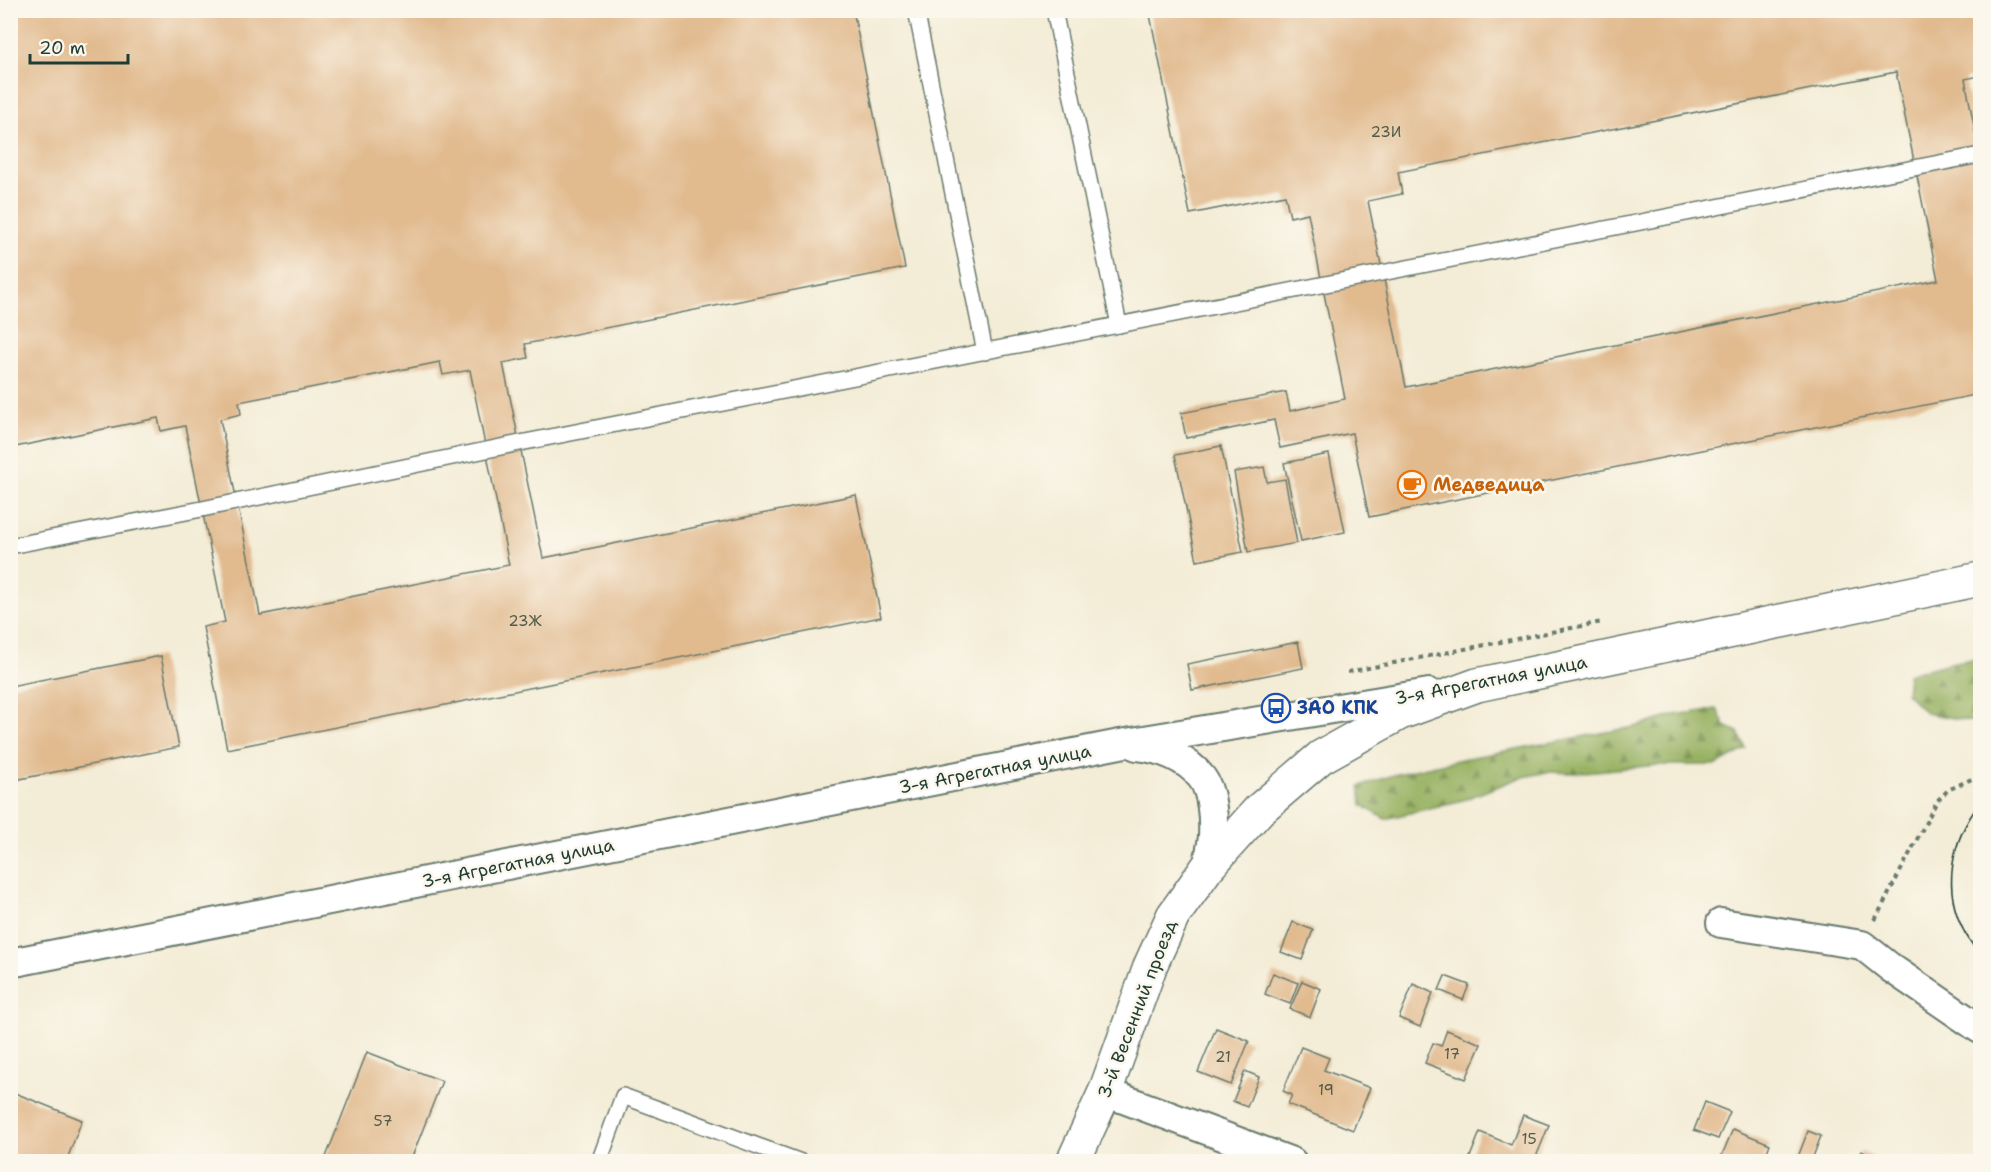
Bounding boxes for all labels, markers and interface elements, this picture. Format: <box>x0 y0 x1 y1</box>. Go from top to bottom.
scale bar <box>30 27 128 65</box>
text: 20 m <box>39 36 85 60</box>
house number: 23И <box>1371 122 1401 142</box>
cafe icon: Медведица <box>1396 469 1428 501</box>
place label: Медведица <box>1433 473 1545 497</box>
house number: 23Ж <box>508 611 543 631</box>
street label: 3-я Агрегатная улица <box>1393 650 1589 710</box>
bus stop icon: ЗАО КПК <box>1260 692 1292 724</box>
place label: ЗАО КПК <box>1297 696 1379 720</box>
street label: 3-я Агрегатная улица <box>897 739 1093 799</box>
street label: 3-я Агрегатная улица <box>420 833 616 893</box>
street label: 3-й Весенний проезд <box>1092 916 1182 1102</box>
house number: 17 <box>1444 1044 1460 1064</box>
house number: 21 <box>1215 1047 1231 1067</box>
house number: 19 <box>1318 1080 1334 1100</box>
house number: 57 <box>374 1111 392 1131</box>
house number: 15 <box>1521 1129 1537 1149</box>

